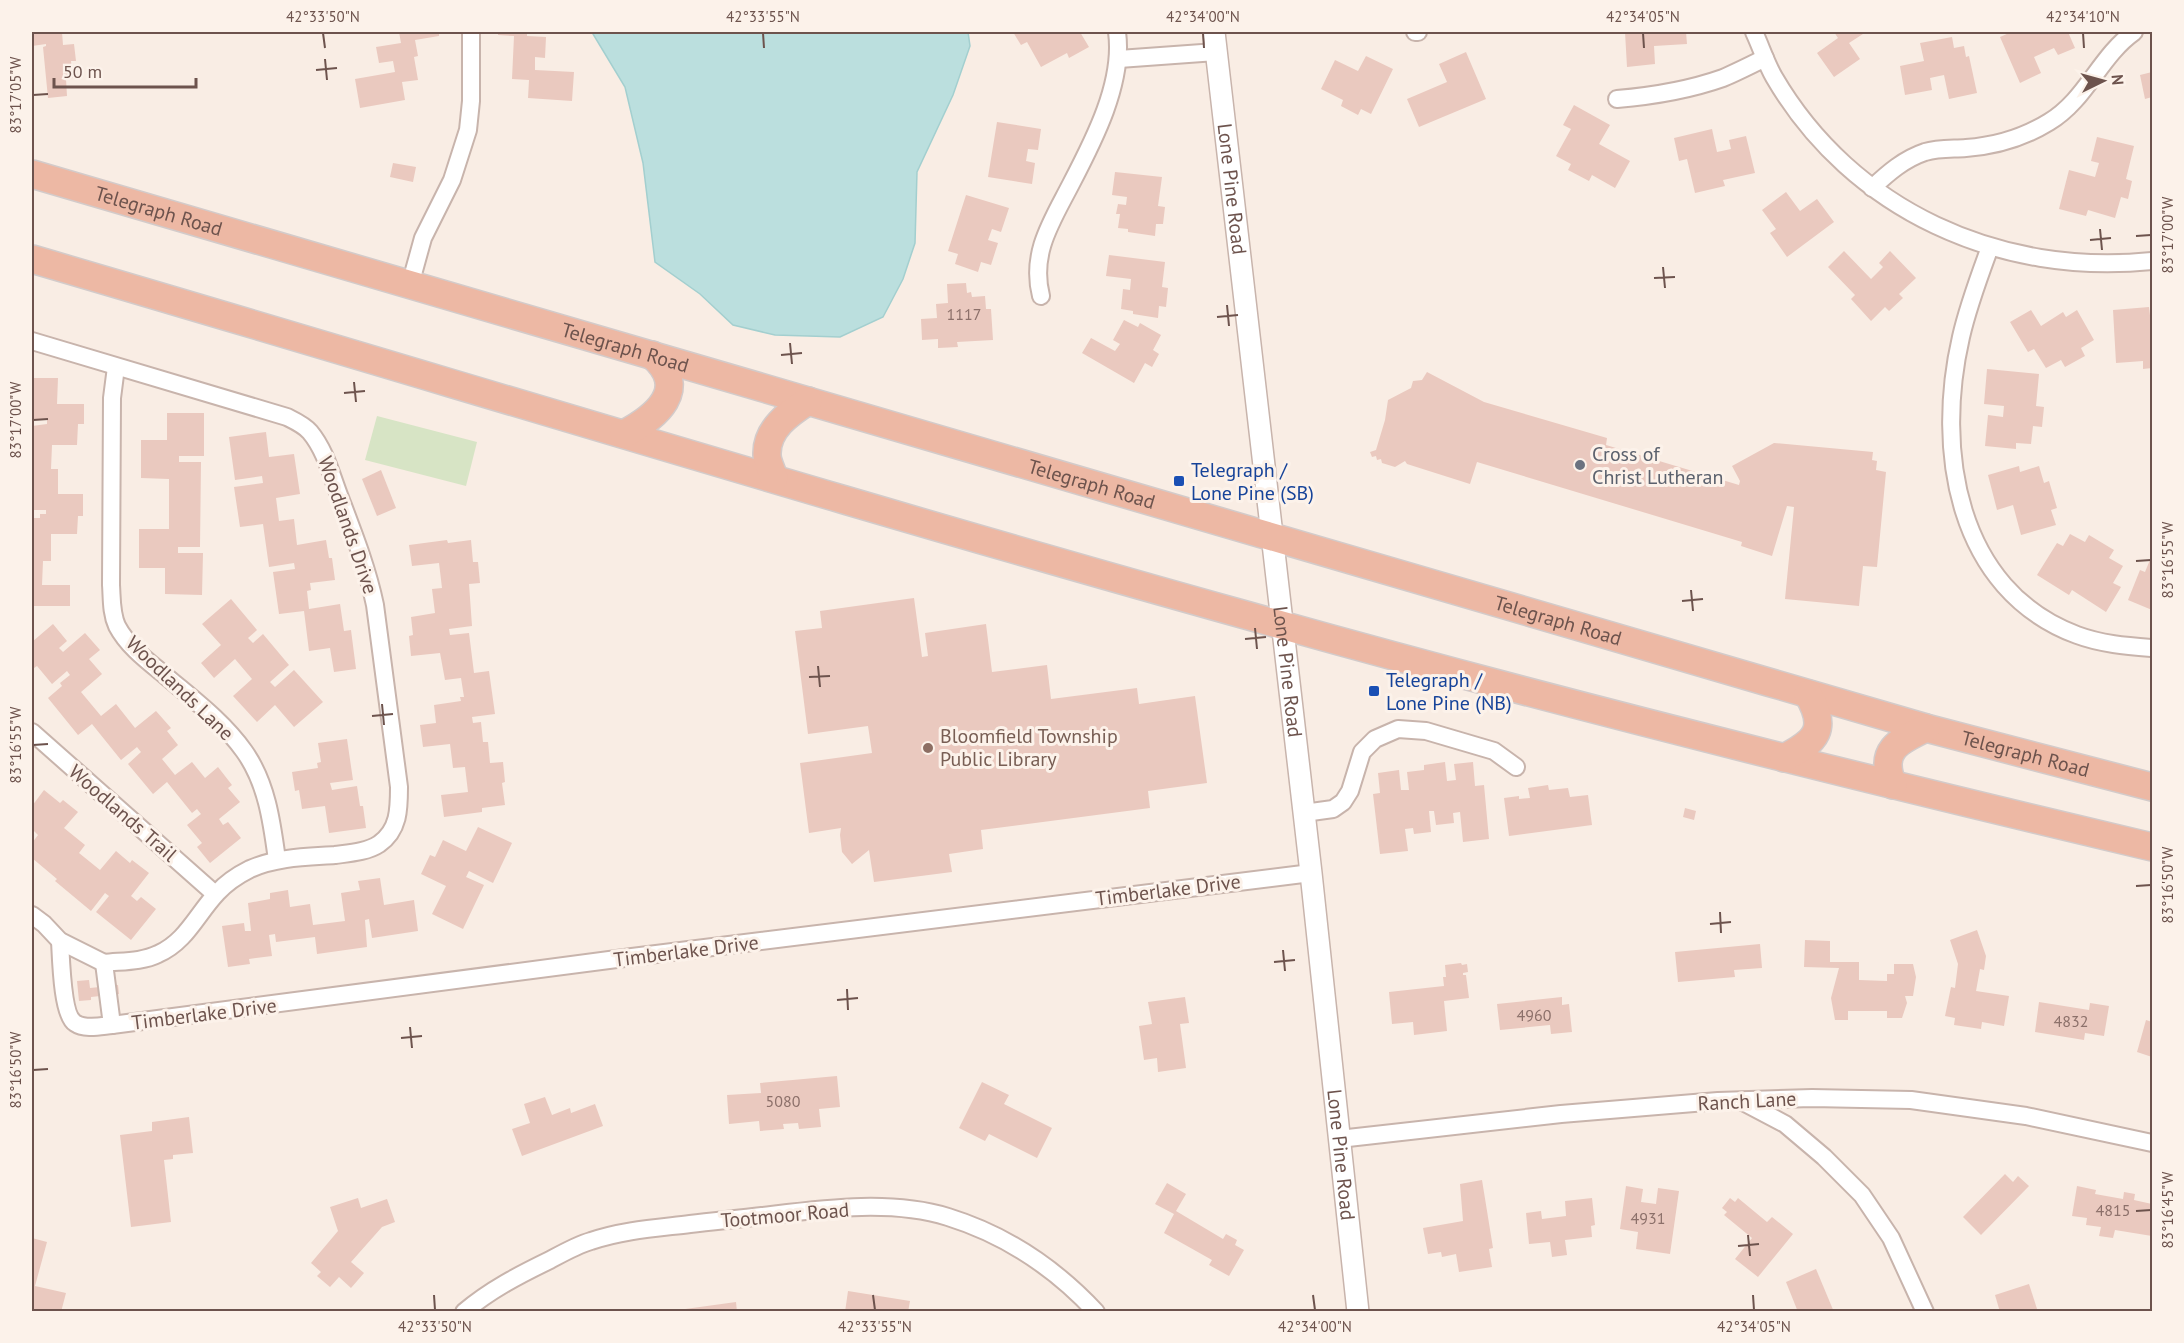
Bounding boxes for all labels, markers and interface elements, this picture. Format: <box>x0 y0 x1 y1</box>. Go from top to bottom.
text: 42°33'50"N <box>286 7 360 26</box>
text: 42°33'55"N <box>726 7 800 26</box>
text: 42°34'00"N <box>1166 7 1240 26</box>
text: 42°34'05"N <box>1606 7 1680 26</box>
text: 42°34'10"N <box>2046 7 2120 26</box>
scale bar <box>54 51 196 89</box>
north arrow <box>2073 51 2133 111</box>
text: 83°17'05"W <box>6 56 25 133</box>
text: 50 m <box>63 60 102 83</box>
text: N <box>2108 74 2128 86</box>
street label: Lone Pine Road <box>1212 122 1253 256</box>
street label: Telegraph Road <box>92 180 225 242</box>
text: 83°17'00"W <box>2158 196 2177 273</box>
house number: 1117 <box>947 304 981 324</box>
street label: Telegraph Road <box>558 317 692 379</box>
text: 83°17'00"W <box>6 381 25 458</box>
place label: Cross of Christ Lutheran <box>1592 441 1723 490</box>
street label: Woodlands Drive <box>312 453 384 597</box>
street label: Telegraph Road <box>1025 453 1158 515</box>
place label: Telegraph / Lone Pine (SB) <box>1191 457 1314 506</box>
marker: Cross of Christ Lutheran <box>1573 458 1587 472</box>
marker: Telegraph / Lone Pine (SB) <box>1172 474 1186 488</box>
text: 83°16'55"W <box>2158 521 2177 598</box>
street label: Telegraph Road <box>1491 590 1625 651</box>
street label: Lone Pine Road <box>1267 605 1308 739</box>
street label: Woodlands Lane <box>121 630 239 746</box>
place label: Telegraph / Lone Pine (NB) <box>1386 667 1512 716</box>
marker: Telegraph / Lone Pine (NB) <box>1367 684 1381 698</box>
text: 83°16'55"W <box>6 706 25 783</box>
place label: Bloomfield Township Public Library <box>940 723 1118 772</box>
street label: Telegraph Road <box>1958 725 2092 783</box>
marker: Bloomfield Township Public Library <box>921 741 935 755</box>
street label: Woodlands Trail <box>63 759 183 867</box>
text: 83°16'50"W <box>2158 846 2177 923</box>
street label: Timberlake Drive <box>1094 868 1242 912</box>
street label: Timberlake Drive <box>612 929 760 973</box>
street label: Timberlake Drive <box>130 992 278 1036</box>
house number: 4960 <box>1517 1005 1552 1025</box>
house number: 4832 <box>2054 1011 2088 1031</box>
text: 83°16'50"W <box>6 1031 25 1108</box>
street label: Ranch Lane <box>1697 1085 1797 1117</box>
street label: Lone Pine Road <box>1321 1088 1361 1222</box>
house number: 5080 <box>766 1091 801 1111</box>
text: 83°16'45"W <box>2158 1171 2177 1248</box>
street label: Tootmoor Road <box>720 1196 850 1234</box>
house number: 4815 <box>2096 1200 2130 1220</box>
house number: 4931 <box>1631 1208 1665 1228</box>
text: 42°33'50"N <box>398 1317 472 1336</box>
text: 42°33'55"N <box>838 1317 912 1336</box>
text: 42°34'00"N <box>1278 1317 1352 1336</box>
text: 42°34'05"N <box>1717 1317 1791 1336</box>

